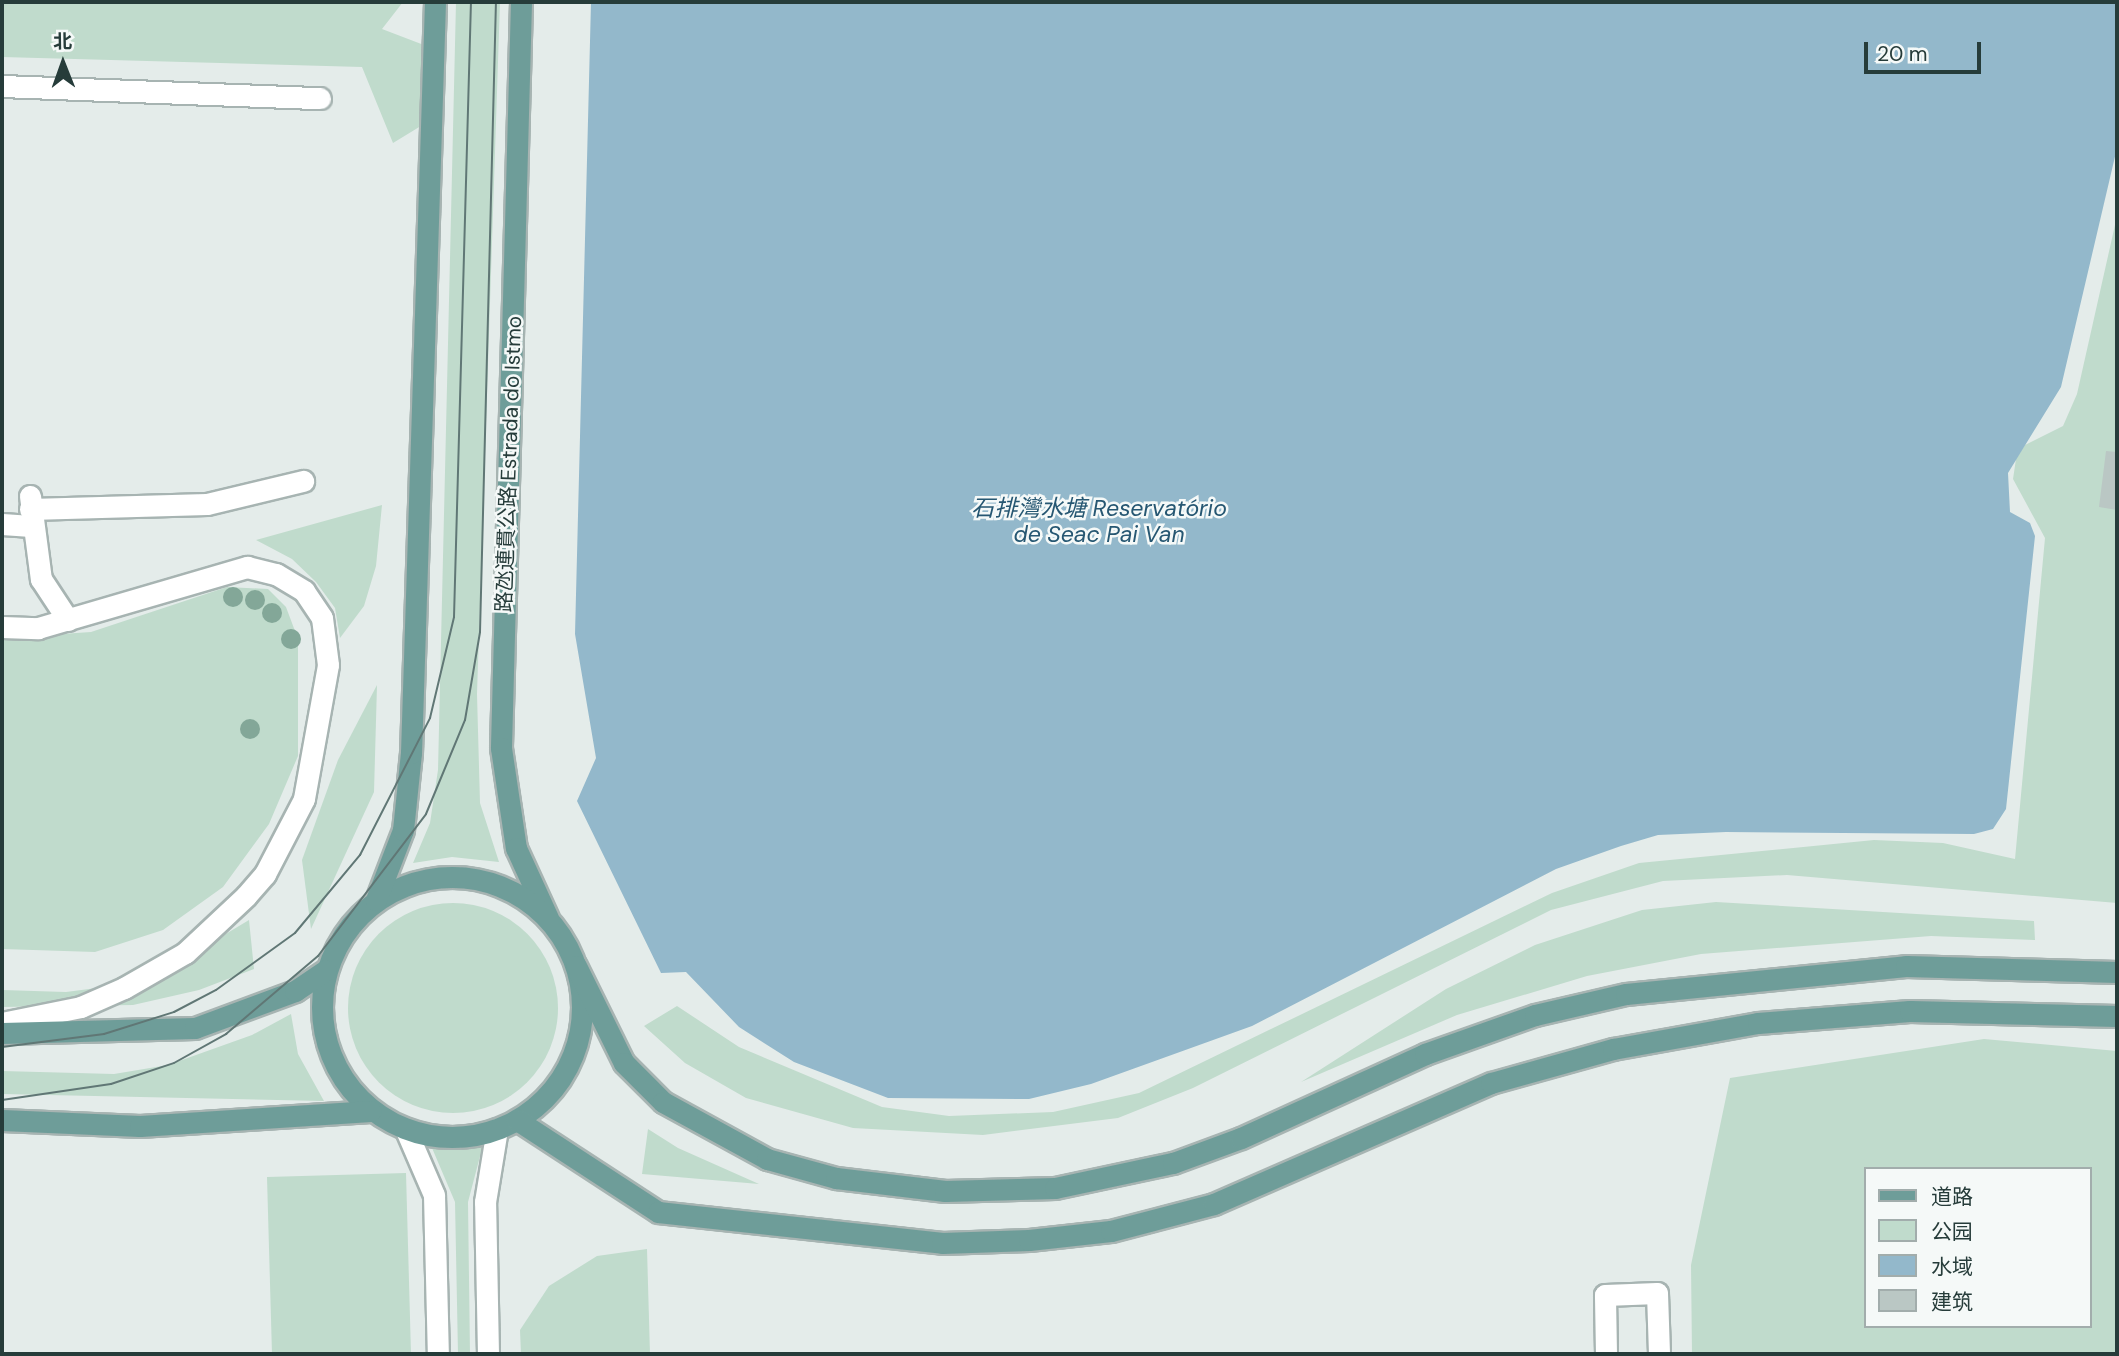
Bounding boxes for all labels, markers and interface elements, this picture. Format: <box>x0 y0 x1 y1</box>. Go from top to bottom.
north arrow <box>28 28 98 98</box>
scale bar <box>1867 28 1984 72</box>
text: 北 <box>53 29 72 54</box>
text: 20 m <box>1877 40 1928 68</box>
street label: 路氹連貫公路 Estrada do Istmo <box>491 315 527 613</box>
water label: 石排灣水塘 Reservatório de Seac Pai Van <box>971 494 1227 548</box>
legend <box>1864 1167 2091 1328</box>
text: 道路 <box>1931 1183 1973 1211</box>
text: 公园 <box>1931 1218 1973 1246</box>
text: 水域 <box>1931 1253 1973 1281</box>
text: 建筑 <box>1931 1288 1973 1316</box>

